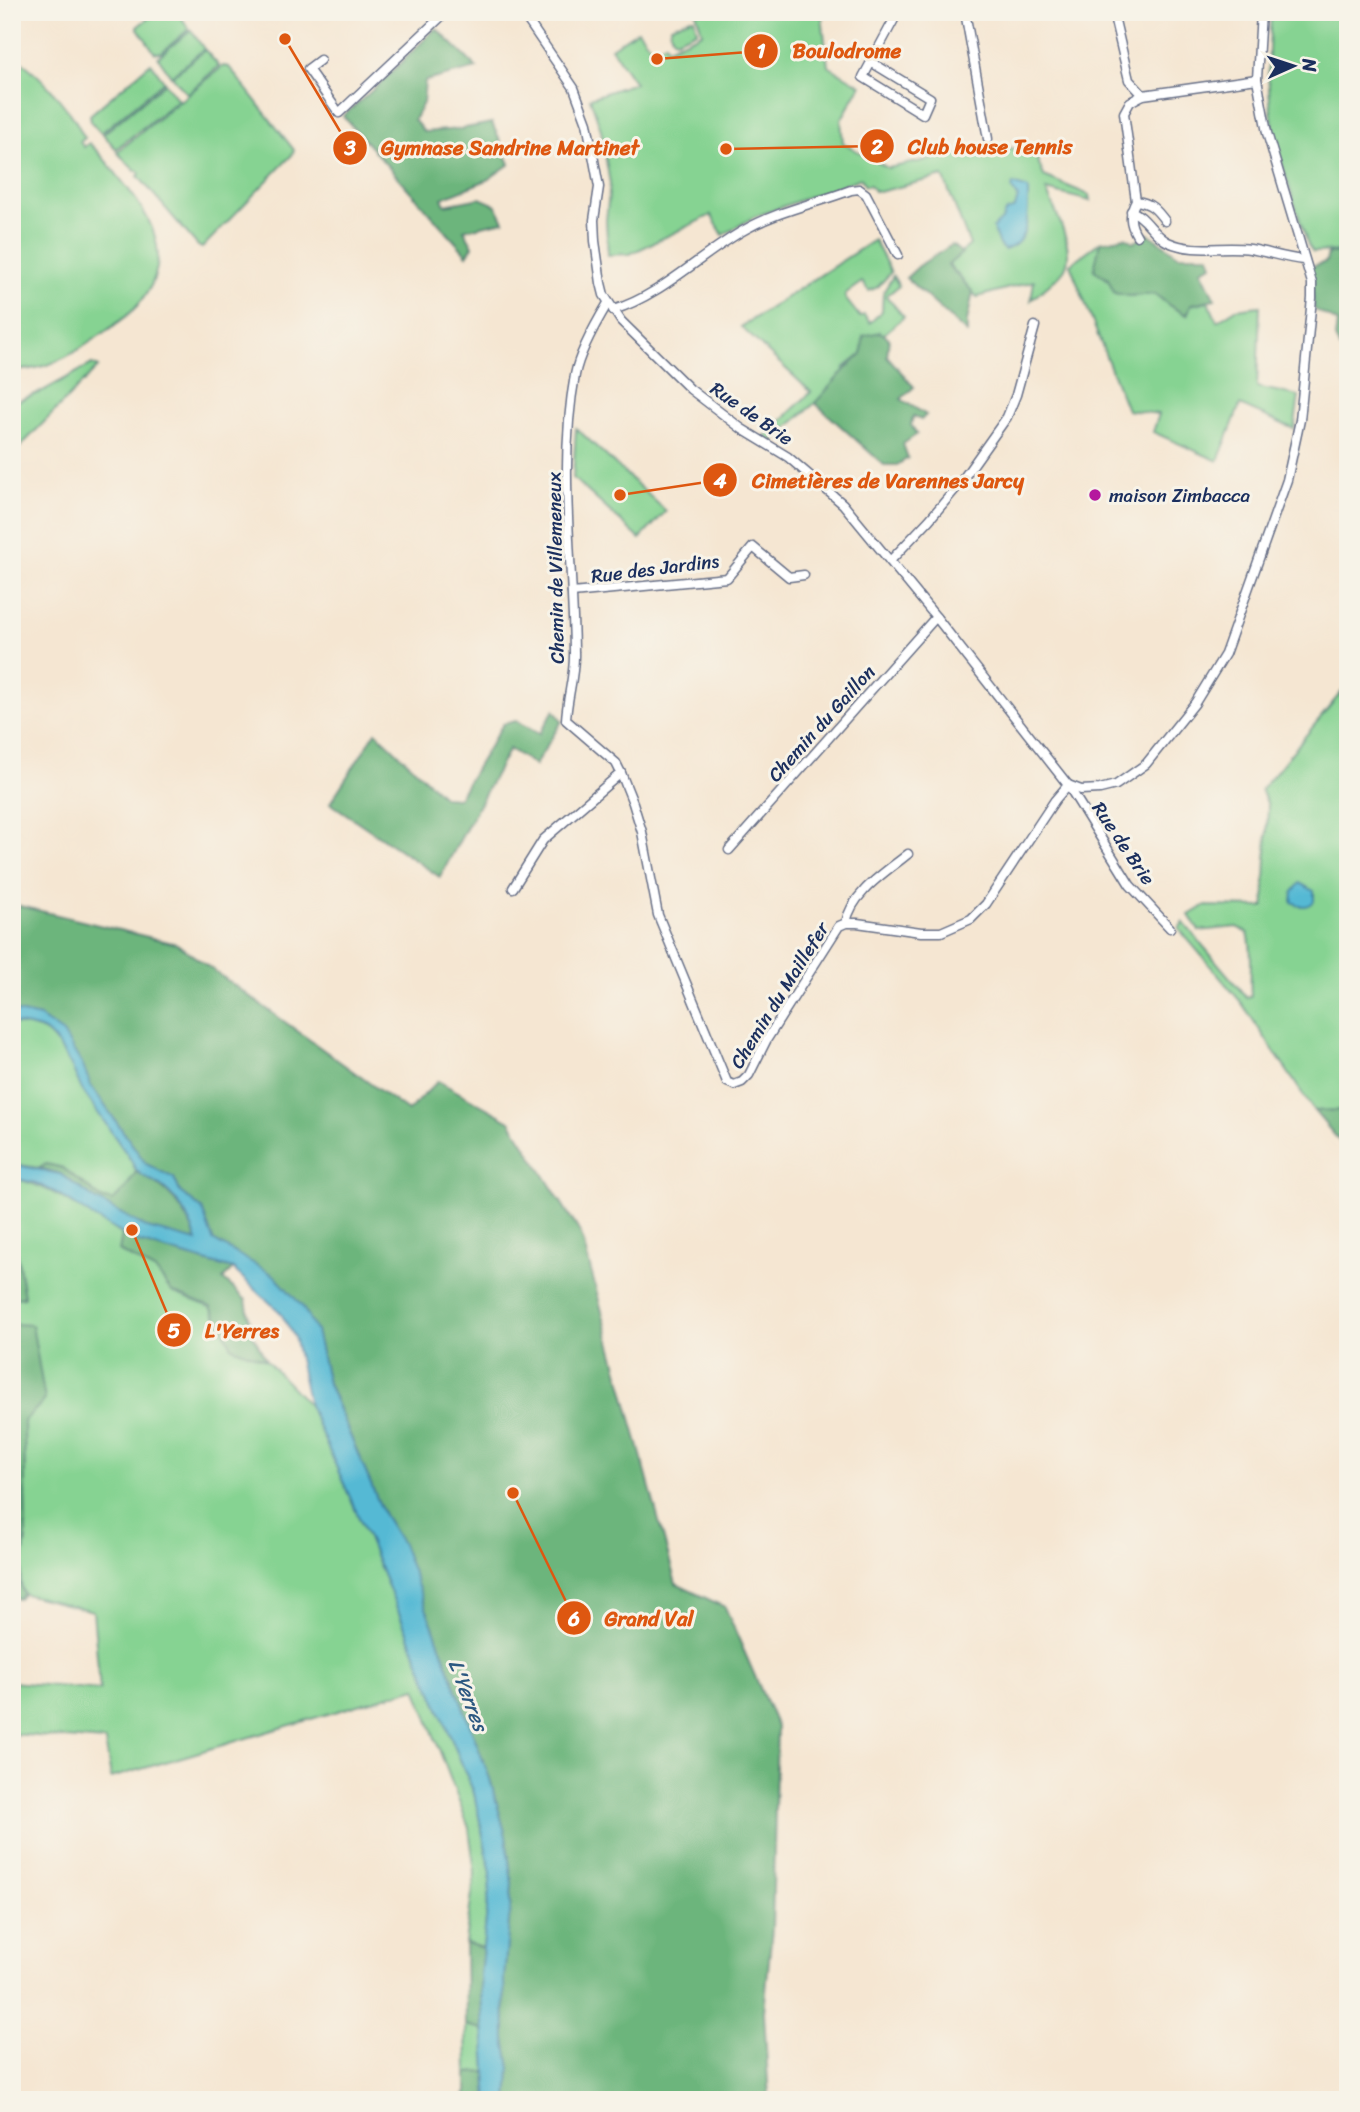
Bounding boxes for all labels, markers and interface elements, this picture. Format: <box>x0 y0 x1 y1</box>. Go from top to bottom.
callout: Boulodrome <box>743 30 915 72</box>
text: 1 <box>756 32 766 70</box>
text: Boulodrome <box>793 32 902 70</box>
north arrow <box>1258 32 1328 102</box>
text: N <box>1293 57 1326 73</box>
callout: Club house Tennis <box>859 125 1085 167</box>
callout: Gymnase Sandrine Martinet <box>333 127 653 169</box>
text: 2 <box>870 128 883 166</box>
text: Club house Tennis <box>907 128 1074 166</box>
text: 3 <box>343 129 356 167</box>
text: Gymnase Sandrine Martinet <box>380 129 640 167</box>
street label: Rue de Brie <box>703 373 800 454</box>
callout: Cimetières de Varennes Jarcy <box>703 459 1038 501</box>
text: 4 <box>712 462 727 500</box>
text: Cimetières de Varennes Jarcy <box>751 462 1025 500</box>
street label: Chemin de Villemeneux <box>537 472 574 664</box>
place label: maison Zimbacca <box>1109 479 1251 512</box>
marker: maison Zimbacca <box>1087 487 1103 503</box>
street label: Rue des Jardins <box>589 544 721 593</box>
street label: Chemin du Gaillon <box>759 657 883 790</box>
street label: Rue de Brie <box>1083 795 1164 892</box>
street label: Chemin du Maillefer <box>721 914 839 1075</box>
callout: L'Yerres <box>156 1309 294 1351</box>
text: 5 <box>168 1312 181 1350</box>
text: L'Yerres <box>205 1312 280 1350</box>
callout: Grand Val <box>557 1597 707 1639</box>
text: 6 <box>567 1600 580 1638</box>
text: Grand Val <box>603 1600 695 1638</box>
water label: L'Yerres <box>437 1653 500 1739</box>

